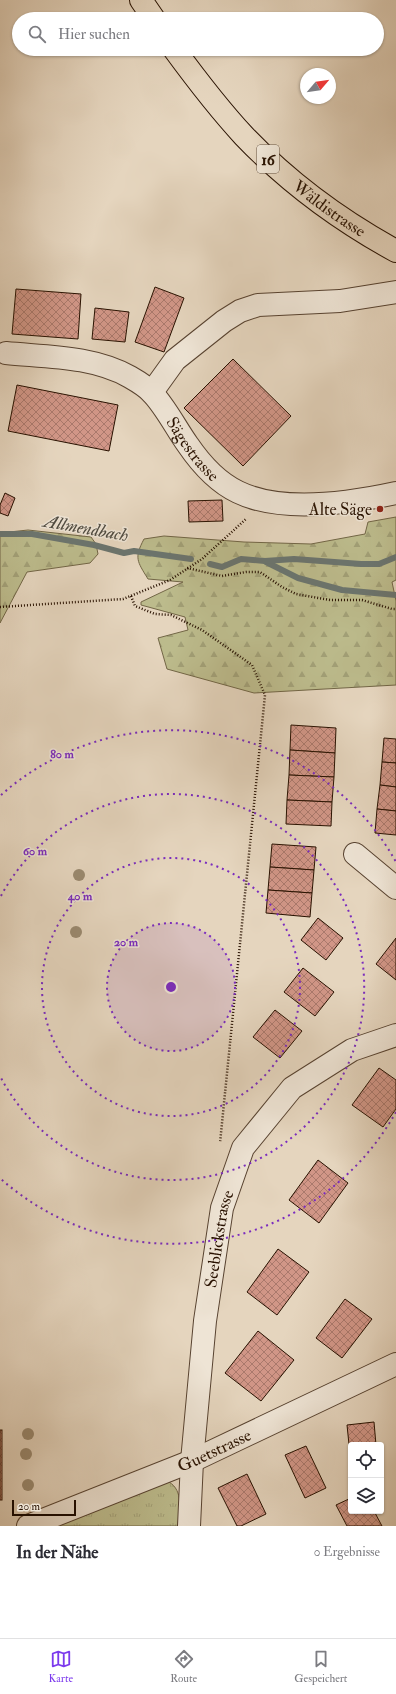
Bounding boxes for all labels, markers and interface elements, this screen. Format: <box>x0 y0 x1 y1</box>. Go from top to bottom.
search box <box>12 12 384 56</box>
icon: search <box>26 23 48 45</box>
text: Hier suchen <box>58 25 130 44</box>
north arrow <box>300 68 336 104</box>
road number: 16 <box>257 145 279 173</box>
street label: Wäldistrasse <box>288 175 369 242</box>
street label: Sägestrasse <box>162 413 223 486</box>
place label: Alte Säge <box>308 499 372 520</box>
marker: Alte Säge <box>375 504 385 514</box>
water label: Allmendbach <box>40 509 130 547</box>
text: 80 m <box>50 747 74 762</box>
text: 60 m <box>23 844 48 859</box>
text: 40 m <box>67 889 93 904</box>
text: 20 m <box>114 935 139 950</box>
centre of rings <box>164 980 178 994</box>
street label: Seeblickstrasse <box>200 1187 239 1289</box>
street label: Guetstrasse <box>174 1424 255 1477</box>
map controls <box>348 1442 384 1514</box>
button: locate <box>348 1442 384 1478</box>
button: layers <box>348 1478 384 1514</box>
scale bar <box>12 1498 76 1517</box>
text: 20 m <box>18 1500 40 1513</box>
text: In der Nähe <box>16 1542 98 1563</box>
text: 0 Ergebnisse <box>314 1544 380 1560</box>
tab: Karte <box>49 1648 73 1685</box>
tab: Route <box>170 1648 197 1685</box>
tab: Gespeichert <box>294 1648 347 1685</box>

